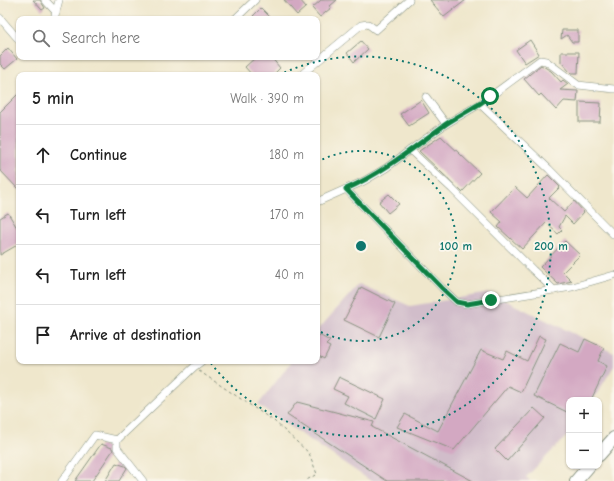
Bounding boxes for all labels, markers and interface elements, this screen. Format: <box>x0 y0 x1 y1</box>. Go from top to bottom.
search box <box>16 16 320 60</box>
icon: search <box>30 27 52 49</box>
text: Search here <box>62 29 140 47</box>
route start <box>481 87 499 105</box>
text: 5 min <box>32 89 74 108</box>
text: Walk · 390 m <box>230 91 304 106</box>
icon: ahead <box>32 144 54 166</box>
text: Continue <box>70 146 127 164</box>
text: 180 m <box>269 147 304 162</box>
icon: left <box>32 204 54 226</box>
text: Turn left <box>70 206 126 224</box>
text: 170 m <box>270 207 304 222</box>
centre of rings <box>354 239 368 253</box>
text: 100 m <box>440 239 472 253</box>
text: 200 m <box>534 239 568 253</box>
icon: left <box>32 264 54 286</box>
text: Turn left <box>70 266 126 284</box>
text: 40 m <box>275 267 304 282</box>
route end <box>482 291 500 309</box>
icon: arrive <box>32 324 54 346</box>
text: Arrive at destination <box>70 326 201 344</box>
map controls <box>566 397 602 469</box>
button: + <box>566 397 602 433</box>
button: − <box>566 433 602 469</box>

